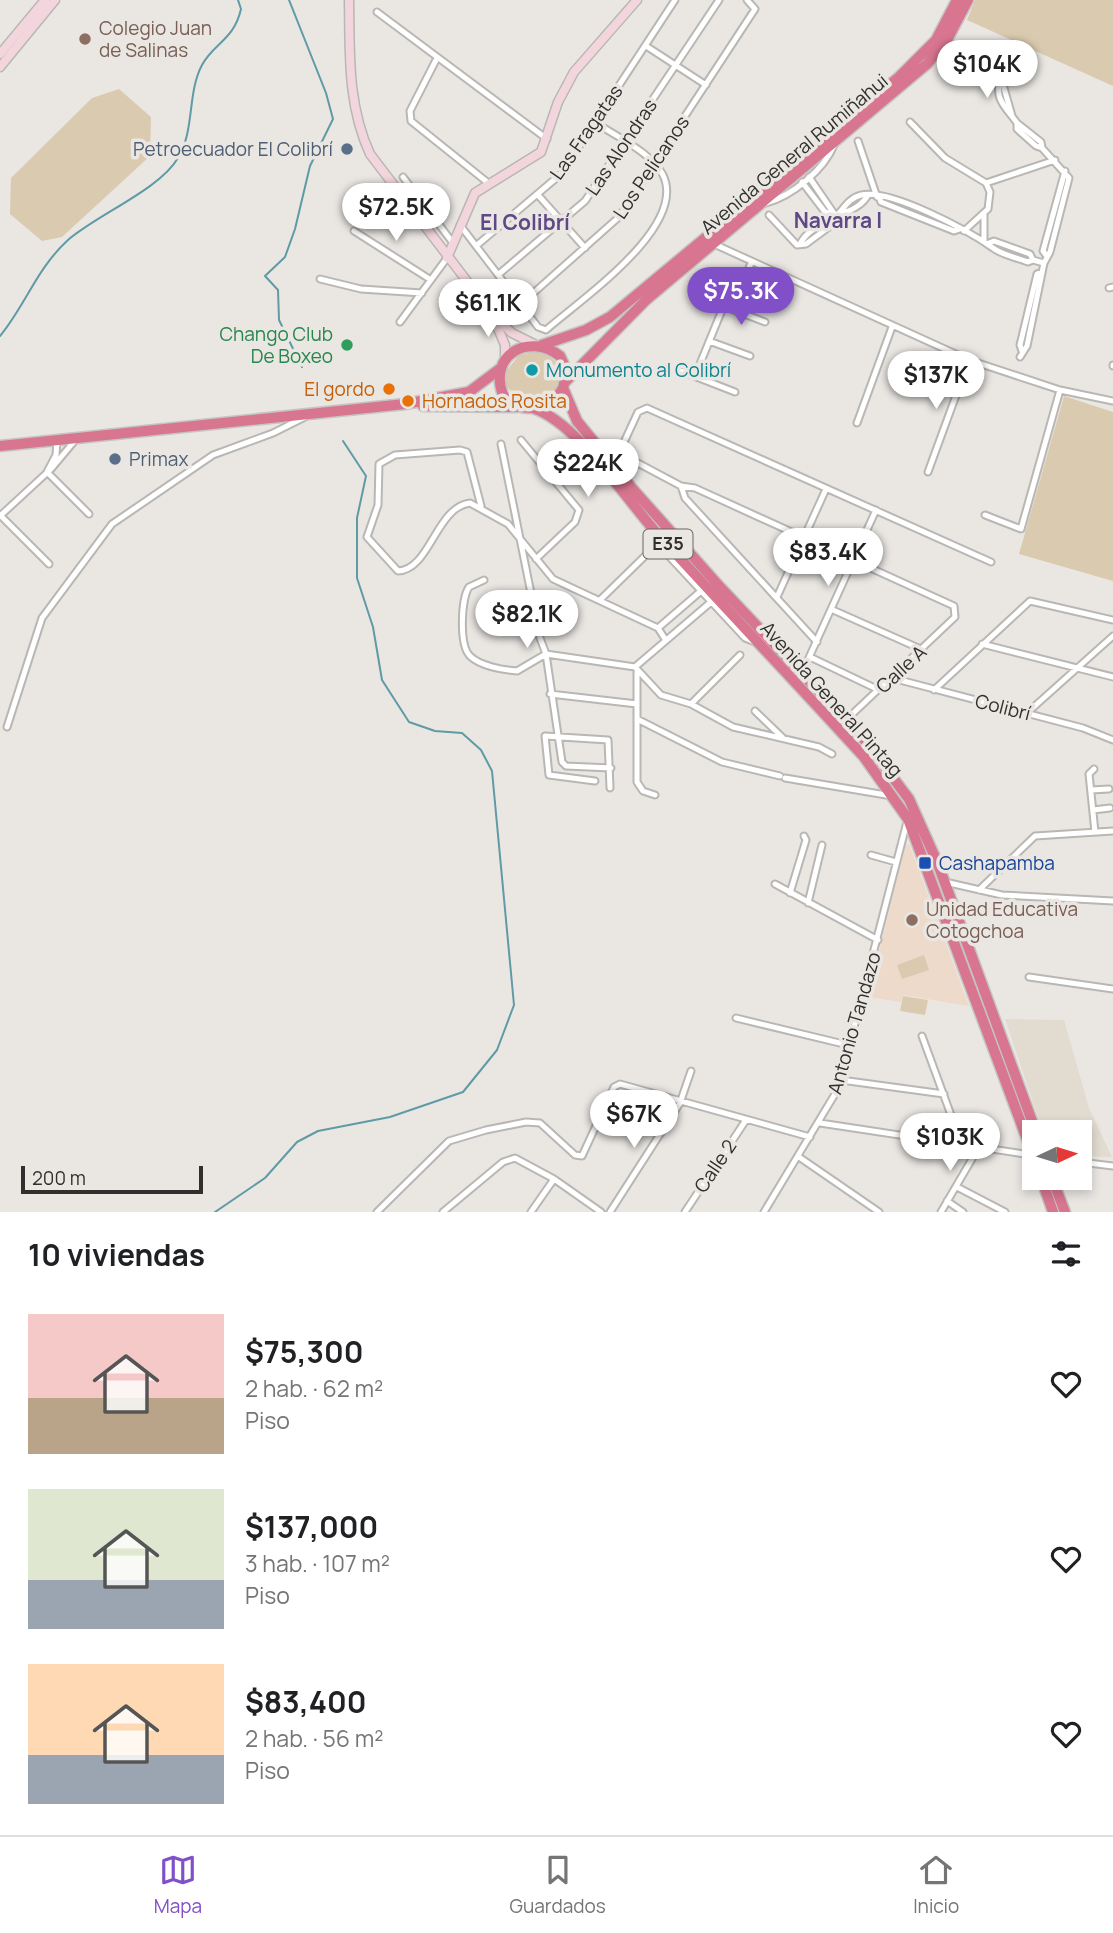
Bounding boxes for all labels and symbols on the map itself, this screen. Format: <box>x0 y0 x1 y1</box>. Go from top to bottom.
place label: Colegio Juan de Salinas <box>99 15 212 63</box>
marker: Colegio Juan de Salinas <box>77 31 93 47</box>
pin: $104K <box>938 41 1036 100</box>
street label: Avenida General Rumiñahui <box>695 68 893 240</box>
street label: Las Fragatas <box>544 79 628 185</box>
street label: Las Alondras <box>579 94 663 200</box>
street label: Los Pelicanos <box>607 110 695 224</box>
place label: Petroecuador El Colibrí <box>133 136 333 162</box>
marker: Petroecuador El Colibrí <box>339 141 355 157</box>
pin: $72.5K <box>339 184 453 243</box>
district label: Navarra I <box>794 206 882 234</box>
district label: El Colibrí <box>480 208 570 236</box>
pin: $75.3K <box>684 268 798 327</box>
pin: $61.1K <box>431 280 545 339</box>
place label: Chango Club De Boxeo <box>219 321 333 369</box>
marker: Chango Club De Boxeo <box>339 337 355 353</box>
pin: $137K <box>887 352 985 411</box>
place label: Monumento al Colibrí <box>546 357 731 383</box>
marker: Monumento al Colibrí <box>524 362 540 378</box>
place label: El gordo <box>304 376 375 402</box>
marker: El gordo <box>381 381 397 397</box>
place label: Hornados Rosita <box>422 388 567 414</box>
marker: Hornados Rosita <box>400 393 416 409</box>
pin: $224K <box>539 440 637 499</box>
place label: Primax <box>129 446 188 472</box>
marker: Primax <box>107 451 123 467</box>
pin: $83.4K <box>771 528 885 588</box>
road number: E35 <box>644 530 692 558</box>
pin: $82.1K <box>470 590 584 650</box>
street label: Avenida General Pintag <box>755 616 909 782</box>
street label: Calle A <box>870 639 932 699</box>
street label: Colibrí <box>973 688 1033 726</box>
place label: Cashapamba <box>939 850 1055 876</box>
marker: Cashapamba <box>917 855 933 871</box>
place label: Unidad Educativa Cotogchoa <box>926 896 1078 944</box>
marker: Unidad Educativa Cotogchoa <box>904 912 920 928</box>
street label: Antonio Tandazo <box>821 949 887 1097</box>
pin: $67K <box>593 1090 675 1150</box>
pin: $103K <box>901 1114 999 1173</box>
north arrow <box>1022 1120 1092 1190</box>
street label: Calle 2 <box>688 1134 742 1198</box>
scale bar <box>21 1163 203 1195</box>

